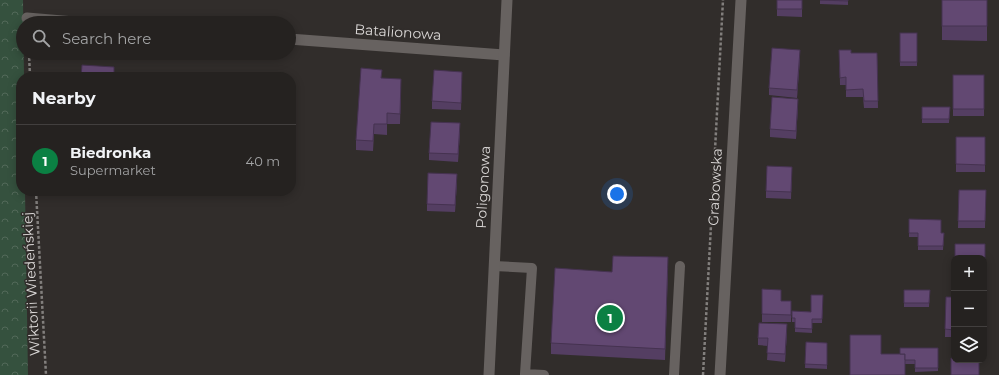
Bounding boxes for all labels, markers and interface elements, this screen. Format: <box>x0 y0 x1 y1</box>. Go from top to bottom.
search box <box>16 16 296 60</box>
street label: Batalionowa <box>354 20 442 44</box>
icon: search <box>30 27 52 49</box>
text: Search here <box>62 29 151 48</box>
text: Nearby <box>32 88 96 108</box>
text: Biedronka <box>70 143 151 162</box>
street label: Poligonowa <box>472 145 494 229</box>
street label: Grabowska <box>704 148 726 226</box>
text: 1 <box>42 153 48 169</box>
text: 40 m <box>246 153 280 169</box>
text: Supermarket <box>70 162 156 178</box>
your location <box>607 184 627 204</box>
street label: Wiktorii Wiedeńskiej <box>18 211 44 357</box>
map controls <box>951 255 987 363</box>
button: + <box>951 255 987 291</box>
button: − <box>951 291 987 327</box>
pin: 1 <box>597 303 623 333</box>
button: layers <box>951 327 987 363</box>

